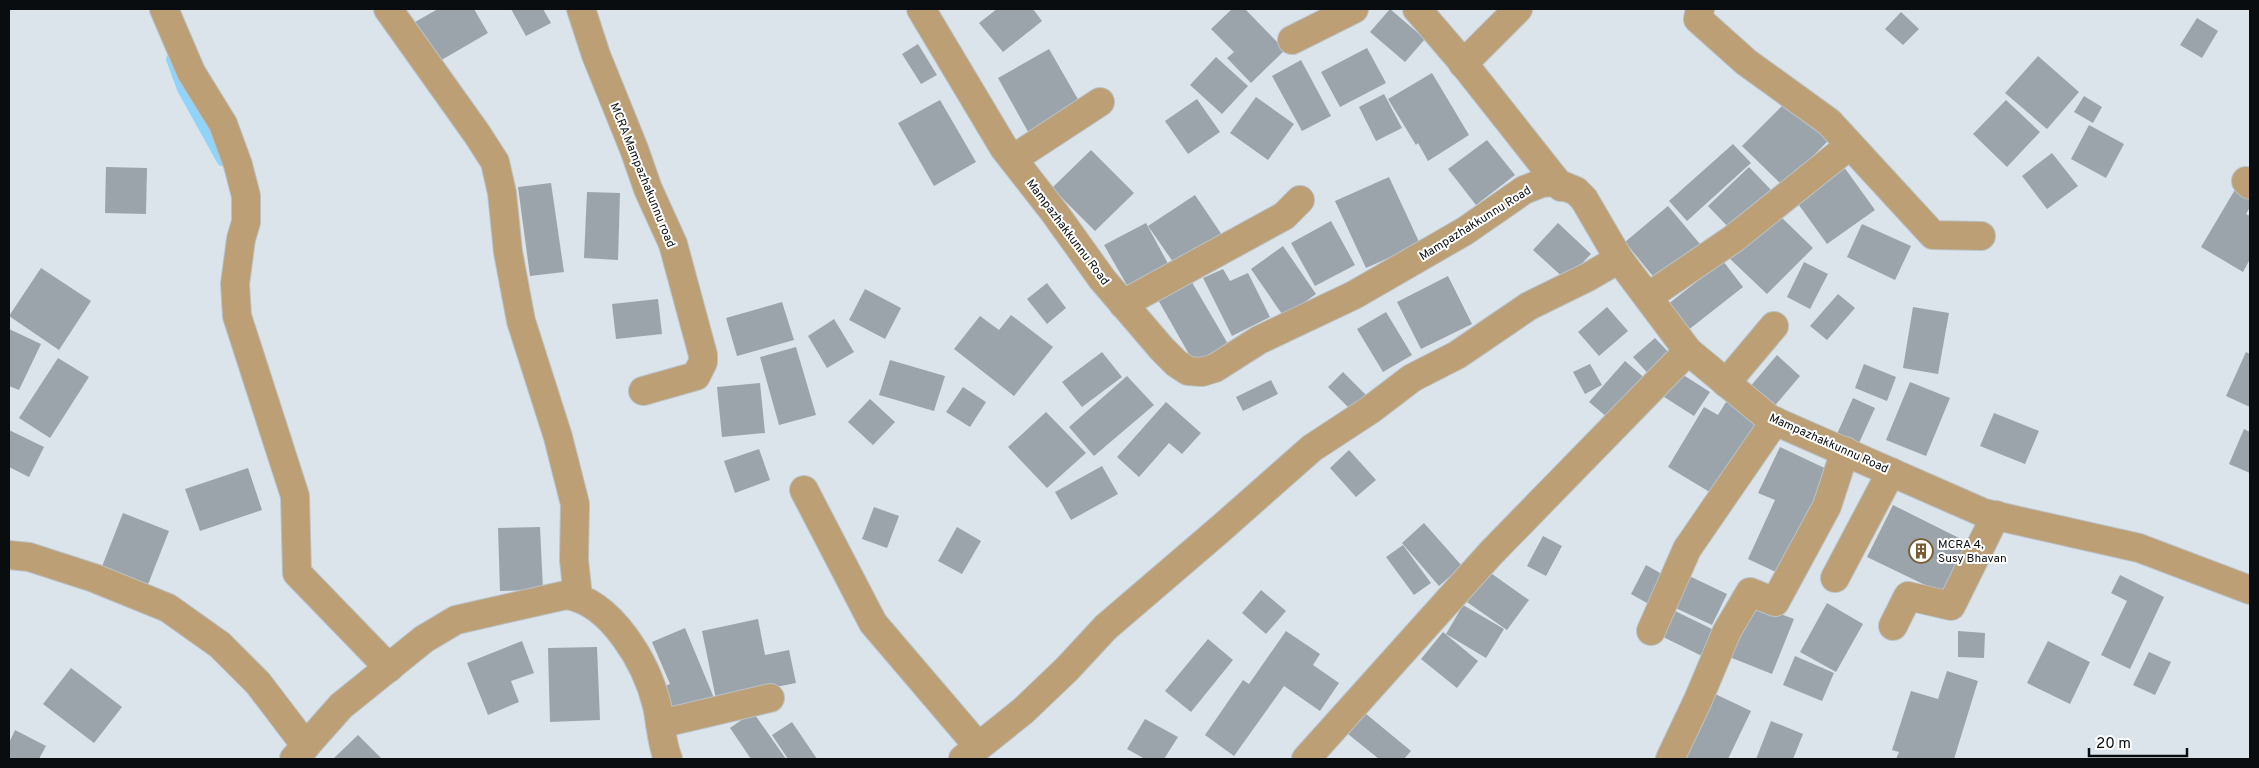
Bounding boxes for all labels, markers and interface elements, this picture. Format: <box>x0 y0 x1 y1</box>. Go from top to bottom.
street label: MCRA Mampazhakunnu road <box>606 101 678 250</box>
street label: Mampazhakkunnu Road <box>1022 176 1112 289</box>
street label: Mampazhakkunnu Road <box>1417 183 1534 265</box>
street label: Mampazhakkunnu Road <box>1766 410 1891 477</box>
place label: MCRA 4, Susy Bhavan <box>1938 537 2007 567</box>
building icon: MCRA 4, Susy Bhavan <box>1908 538 1934 564</box>
scale bar <box>2089 726 2186 758</box>
text: 20 m <box>2096 735 2131 754</box>

